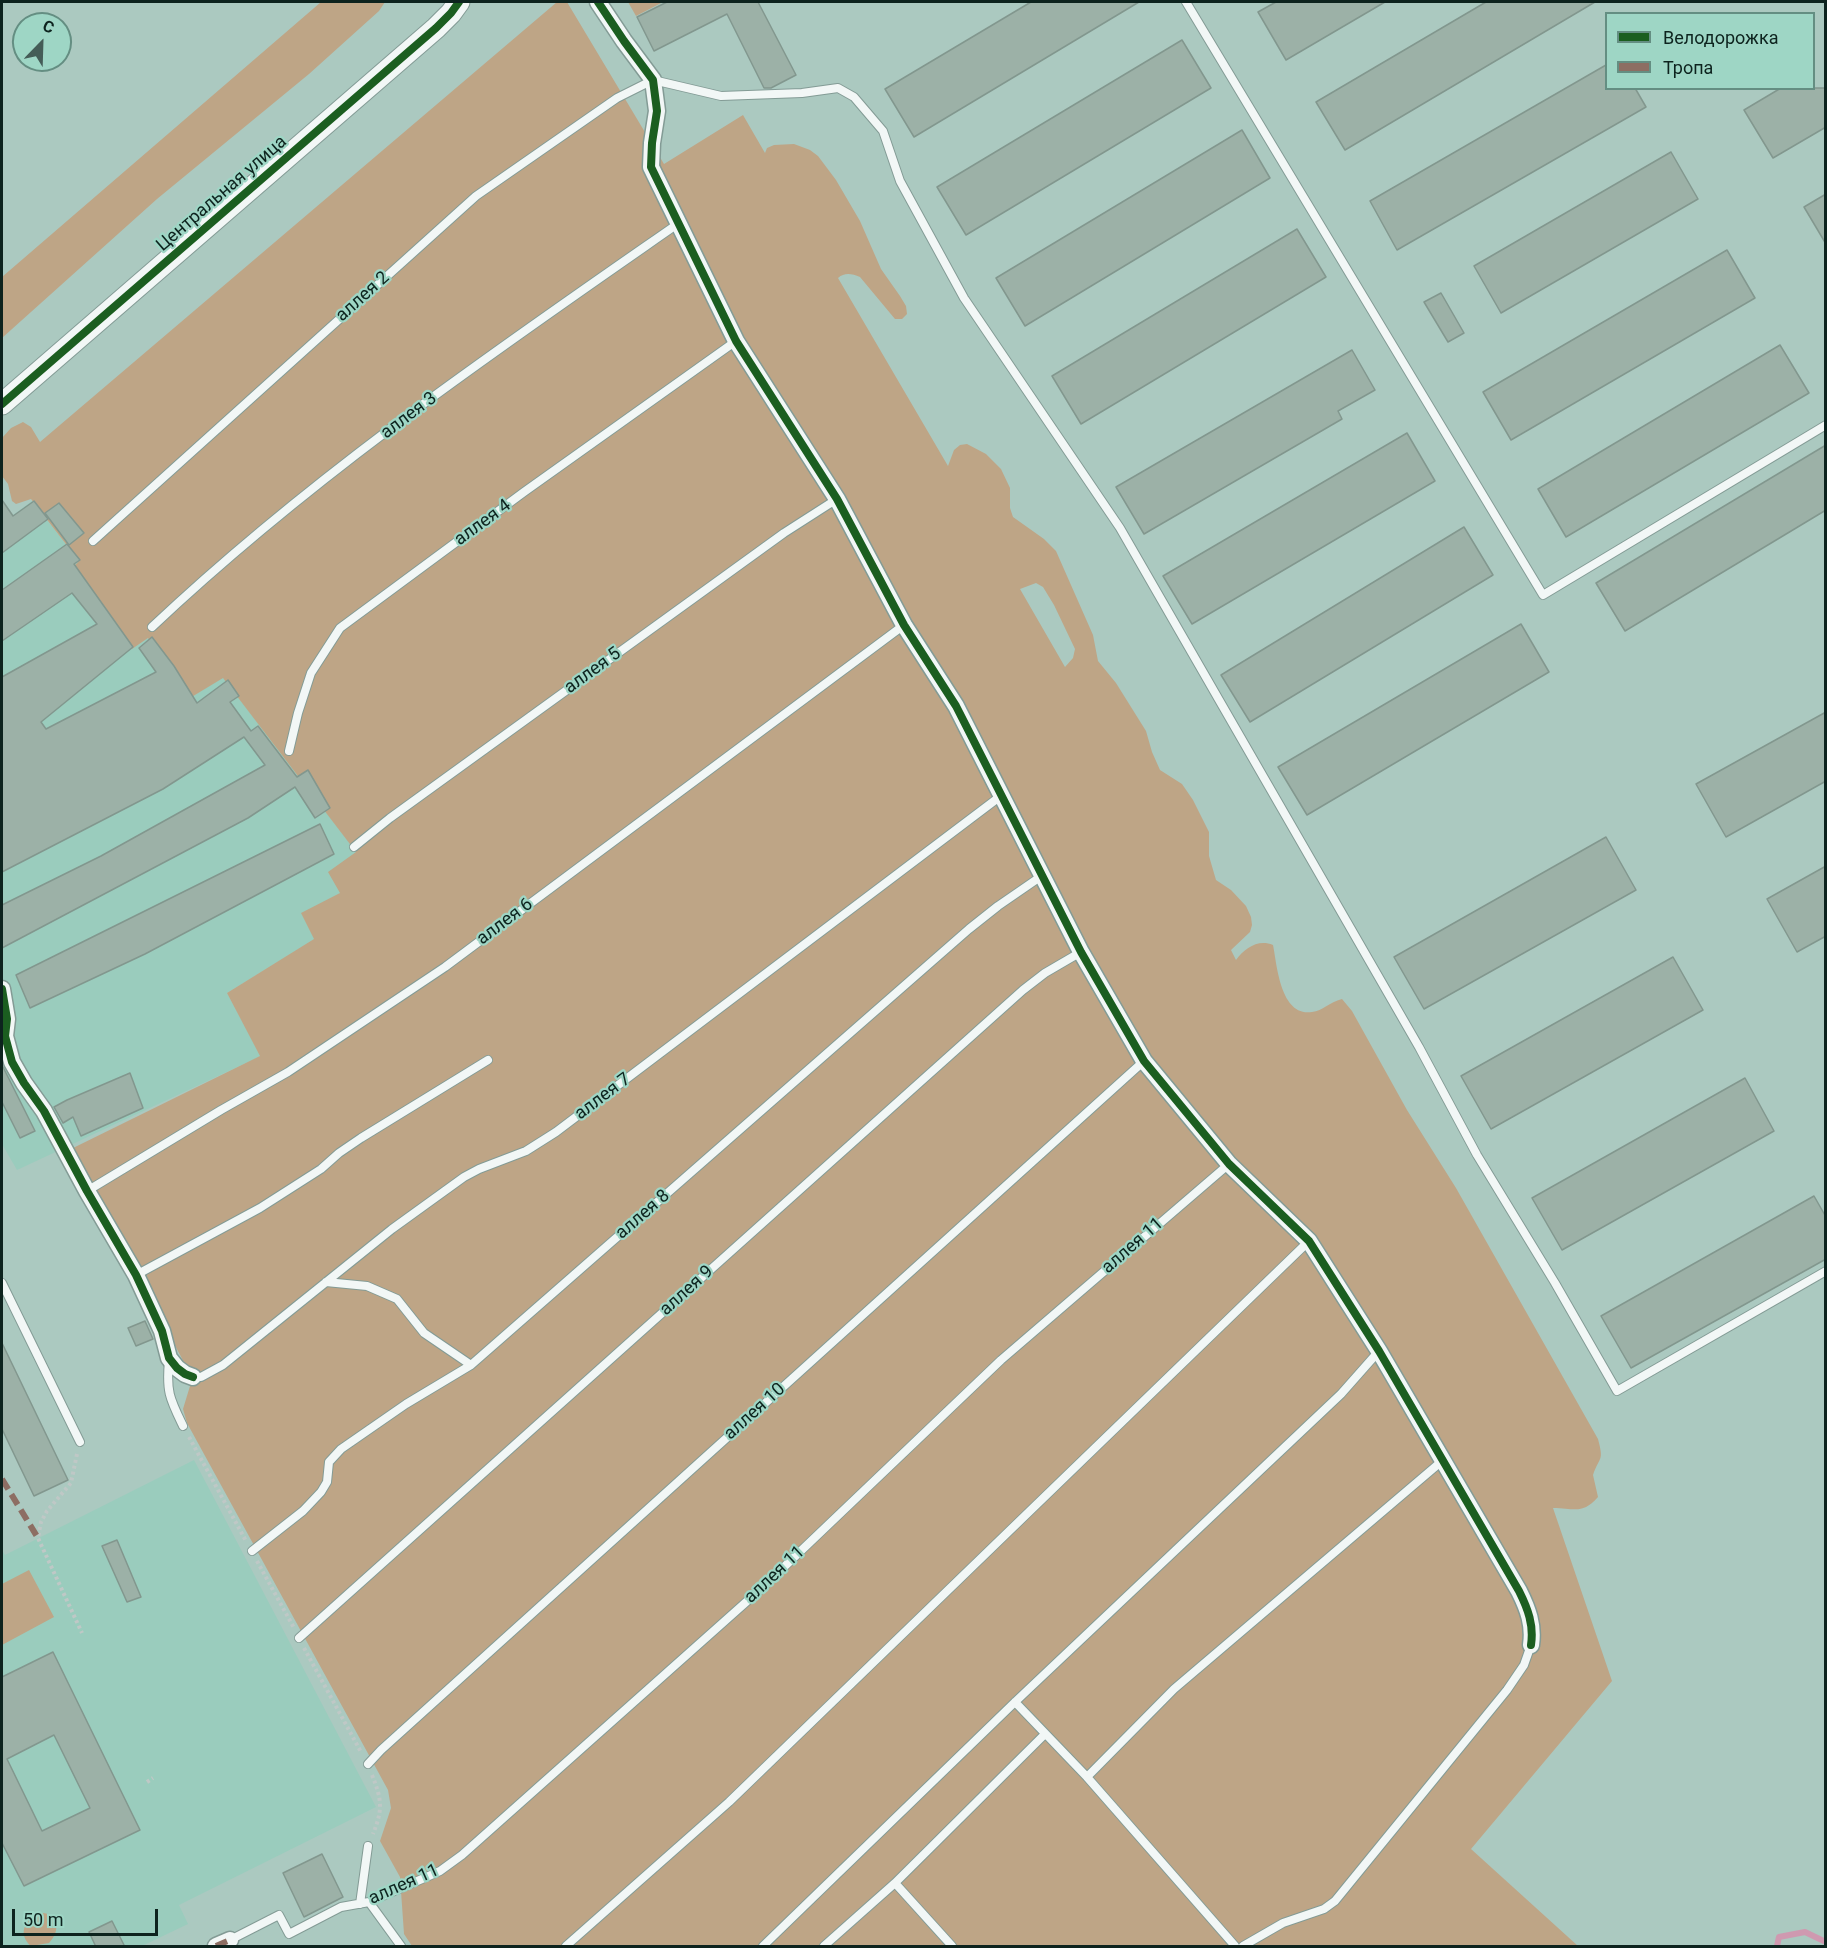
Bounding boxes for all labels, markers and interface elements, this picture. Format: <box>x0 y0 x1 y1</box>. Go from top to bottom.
north arrow <box>12 12 72 72</box>
legend <box>1605 12 1815 90</box>
text: С <box>40 16 57 38</box>
text: Велодорожка <box>1663 27 1778 48</box>
text: Тропа <box>1663 57 1713 78</box>
street label: Центральная улица <box>152 131 292 257</box>
street label: аллея 2 <box>332 267 394 327</box>
street label: аллея 3 <box>377 388 441 444</box>
street label: аллея 4 <box>451 495 515 551</box>
street label: аллея 5 <box>561 643 625 699</box>
street label: аллея 6 <box>473 894 537 950</box>
street label: аллея 7 <box>571 1069 635 1125</box>
street label: аллея 8 <box>612 1186 674 1244</box>
street label: аллея 11 <box>1098 1213 1168 1279</box>
street label: аллея 9 <box>656 1261 718 1321</box>
street label: аллея 10 <box>720 1379 790 1445</box>
street label: аллея 11 <box>740 1542 810 1608</box>
street label: аллея 11 <box>365 1860 443 1910</box>
scale bar <box>15 1897 160 1935</box>
text: 50 m <box>23 1909 63 1930</box>

